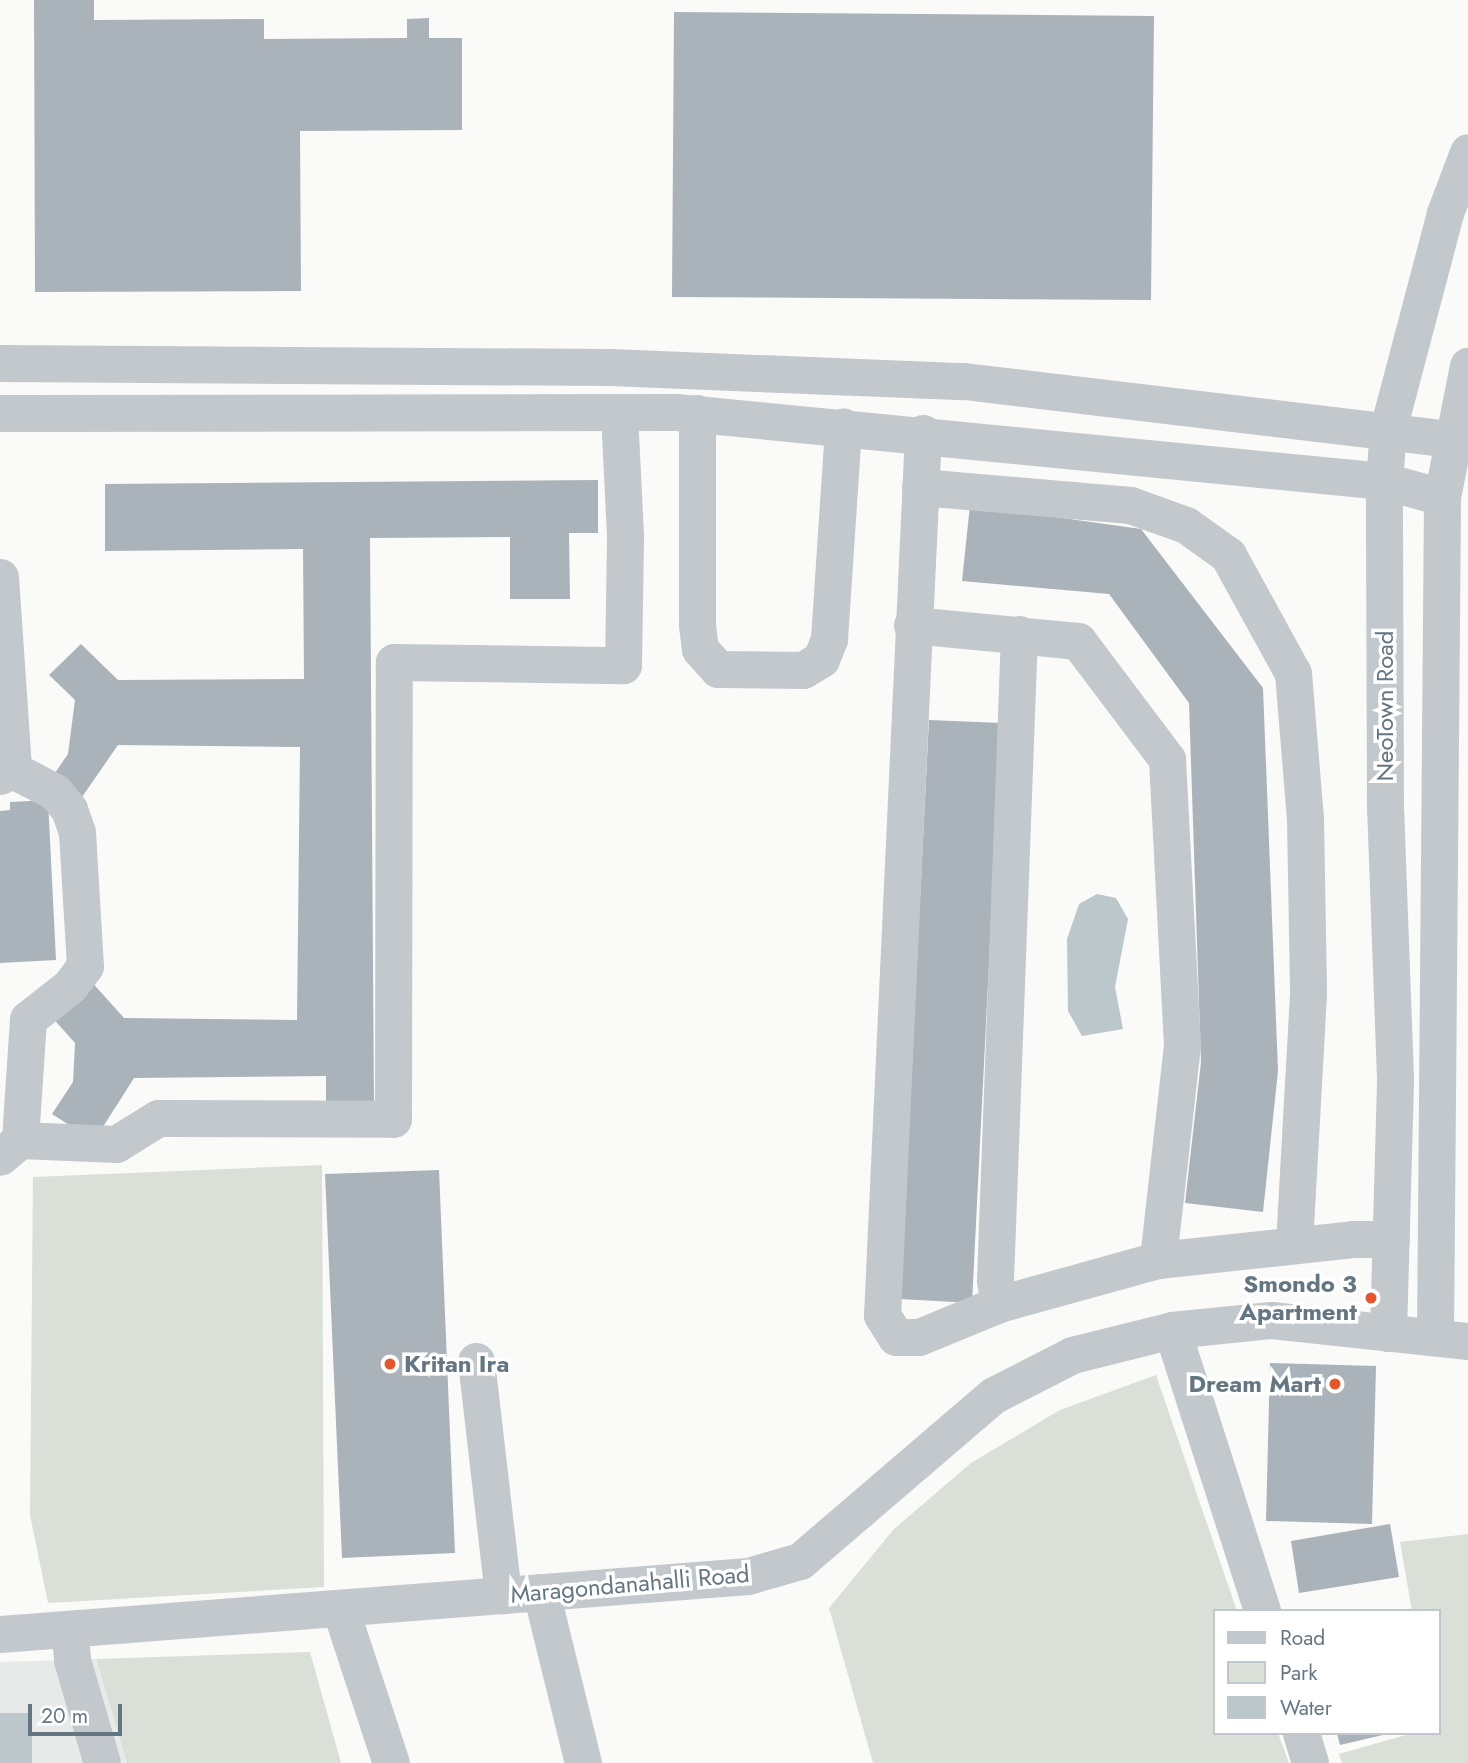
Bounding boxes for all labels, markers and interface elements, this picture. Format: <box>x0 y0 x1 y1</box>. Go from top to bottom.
street label: NeoTown Road <box>1371 630 1399 782</box>
place label: Smondo 3 Apartment <box>1239 1270 1357 1326</box>
marker: Smondo 3 Apartment <box>1363 1290 1379 1306</box>
place label: Kritan Ira <box>404 1350 509 1378</box>
marker: Kritan Ira <box>382 1356 398 1372</box>
place label: Dream Mart <box>1189 1370 1321 1398</box>
marker: Dream Mart <box>1327 1376 1343 1392</box>
street label: Maragondanahalli Road <box>509 1559 751 1609</box>
legend <box>1212 1609 1440 1735</box>
text: Road <box>1280 1623 1325 1653</box>
text: Park <box>1280 1658 1317 1688</box>
scale bar <box>32 1690 126 1734</box>
text: Water <box>1280 1693 1332 1723</box>
text: 20 m <box>41 1701 88 1731</box>

